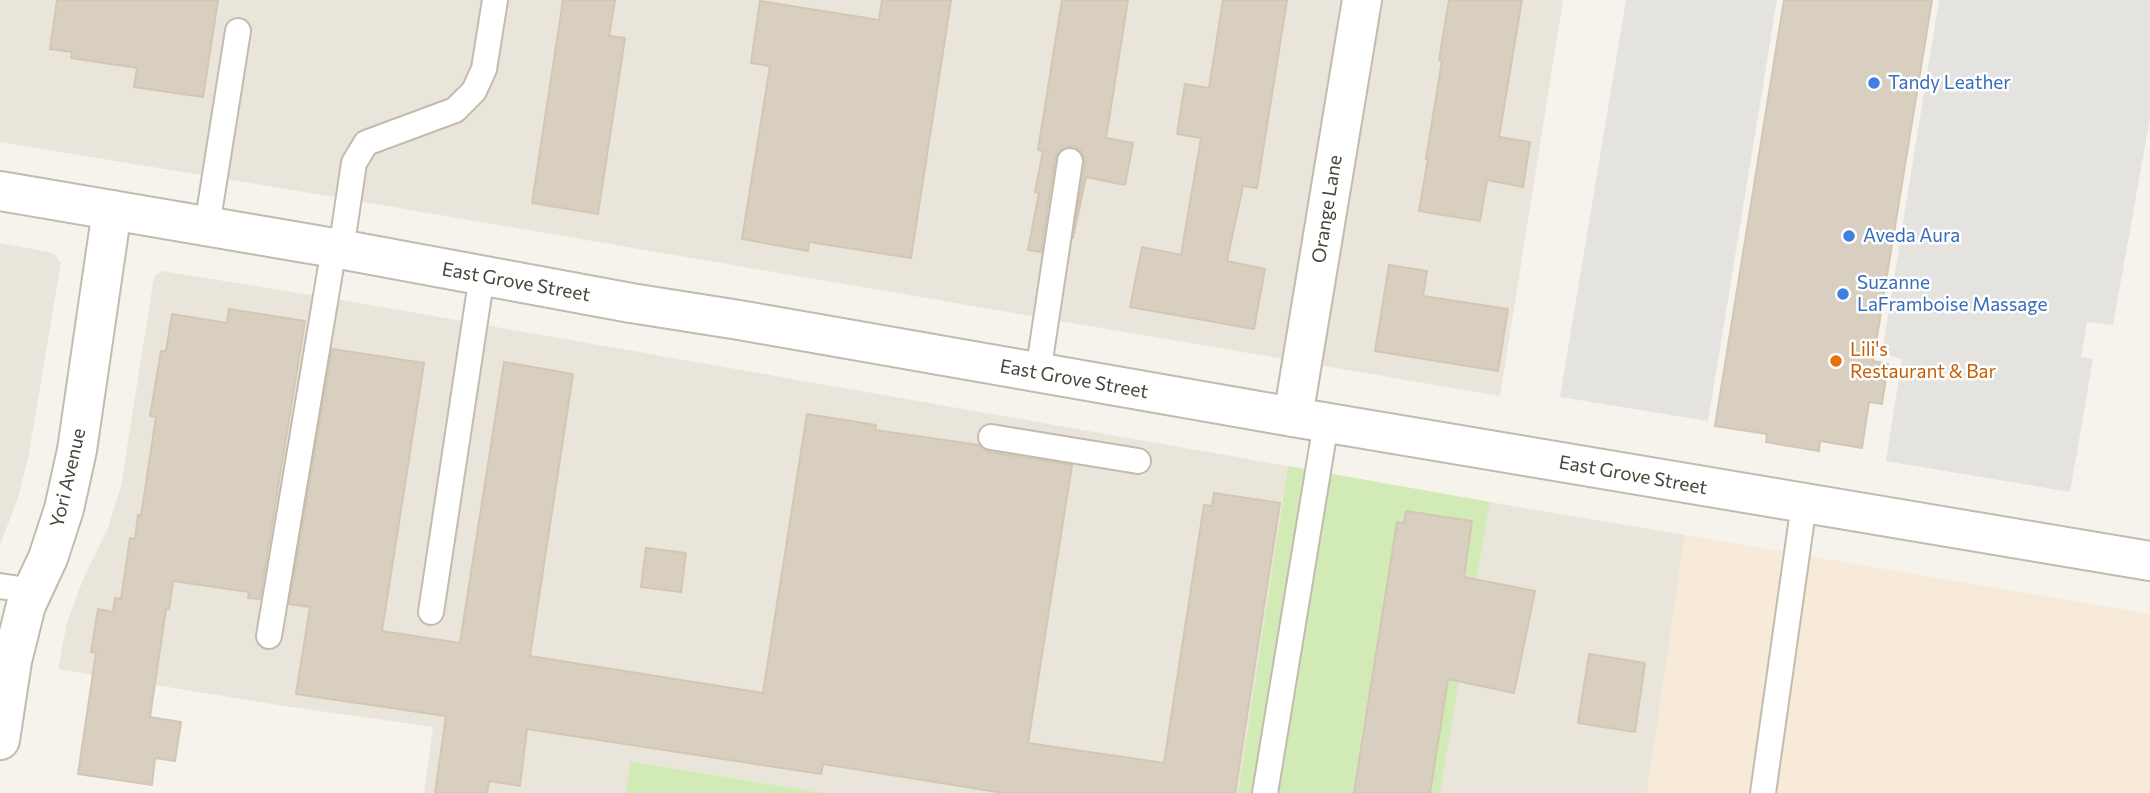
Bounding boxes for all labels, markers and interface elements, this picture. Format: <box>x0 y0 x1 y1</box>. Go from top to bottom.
place label: Tandy Leather <box>1888 72 2011 94</box>
marker: Tandy Leather <box>1866 75 1882 91</box>
street label: Orange Lane <box>1307 153 1347 265</box>
place label: Aveda Aura <box>1863 225 1960 247</box>
marker: Aveda Aura <box>1841 228 1857 244</box>
street label: East Grove Street <box>440 258 592 306</box>
place label: Suzanne LaFramboise Massage <box>1857 272 2047 316</box>
marker: Suzanne LaFramboise Massage <box>1835 286 1851 302</box>
place label: Lili's Restaurant & Bar <box>1850 339 1996 383</box>
marker: Lili's Restaurant & Bar <box>1828 353 1844 369</box>
street label: East Grove Street <box>998 355 1150 403</box>
street label: Yori Avenue <box>45 426 91 530</box>
street label: East Grove Street <box>1557 451 1709 499</box>

